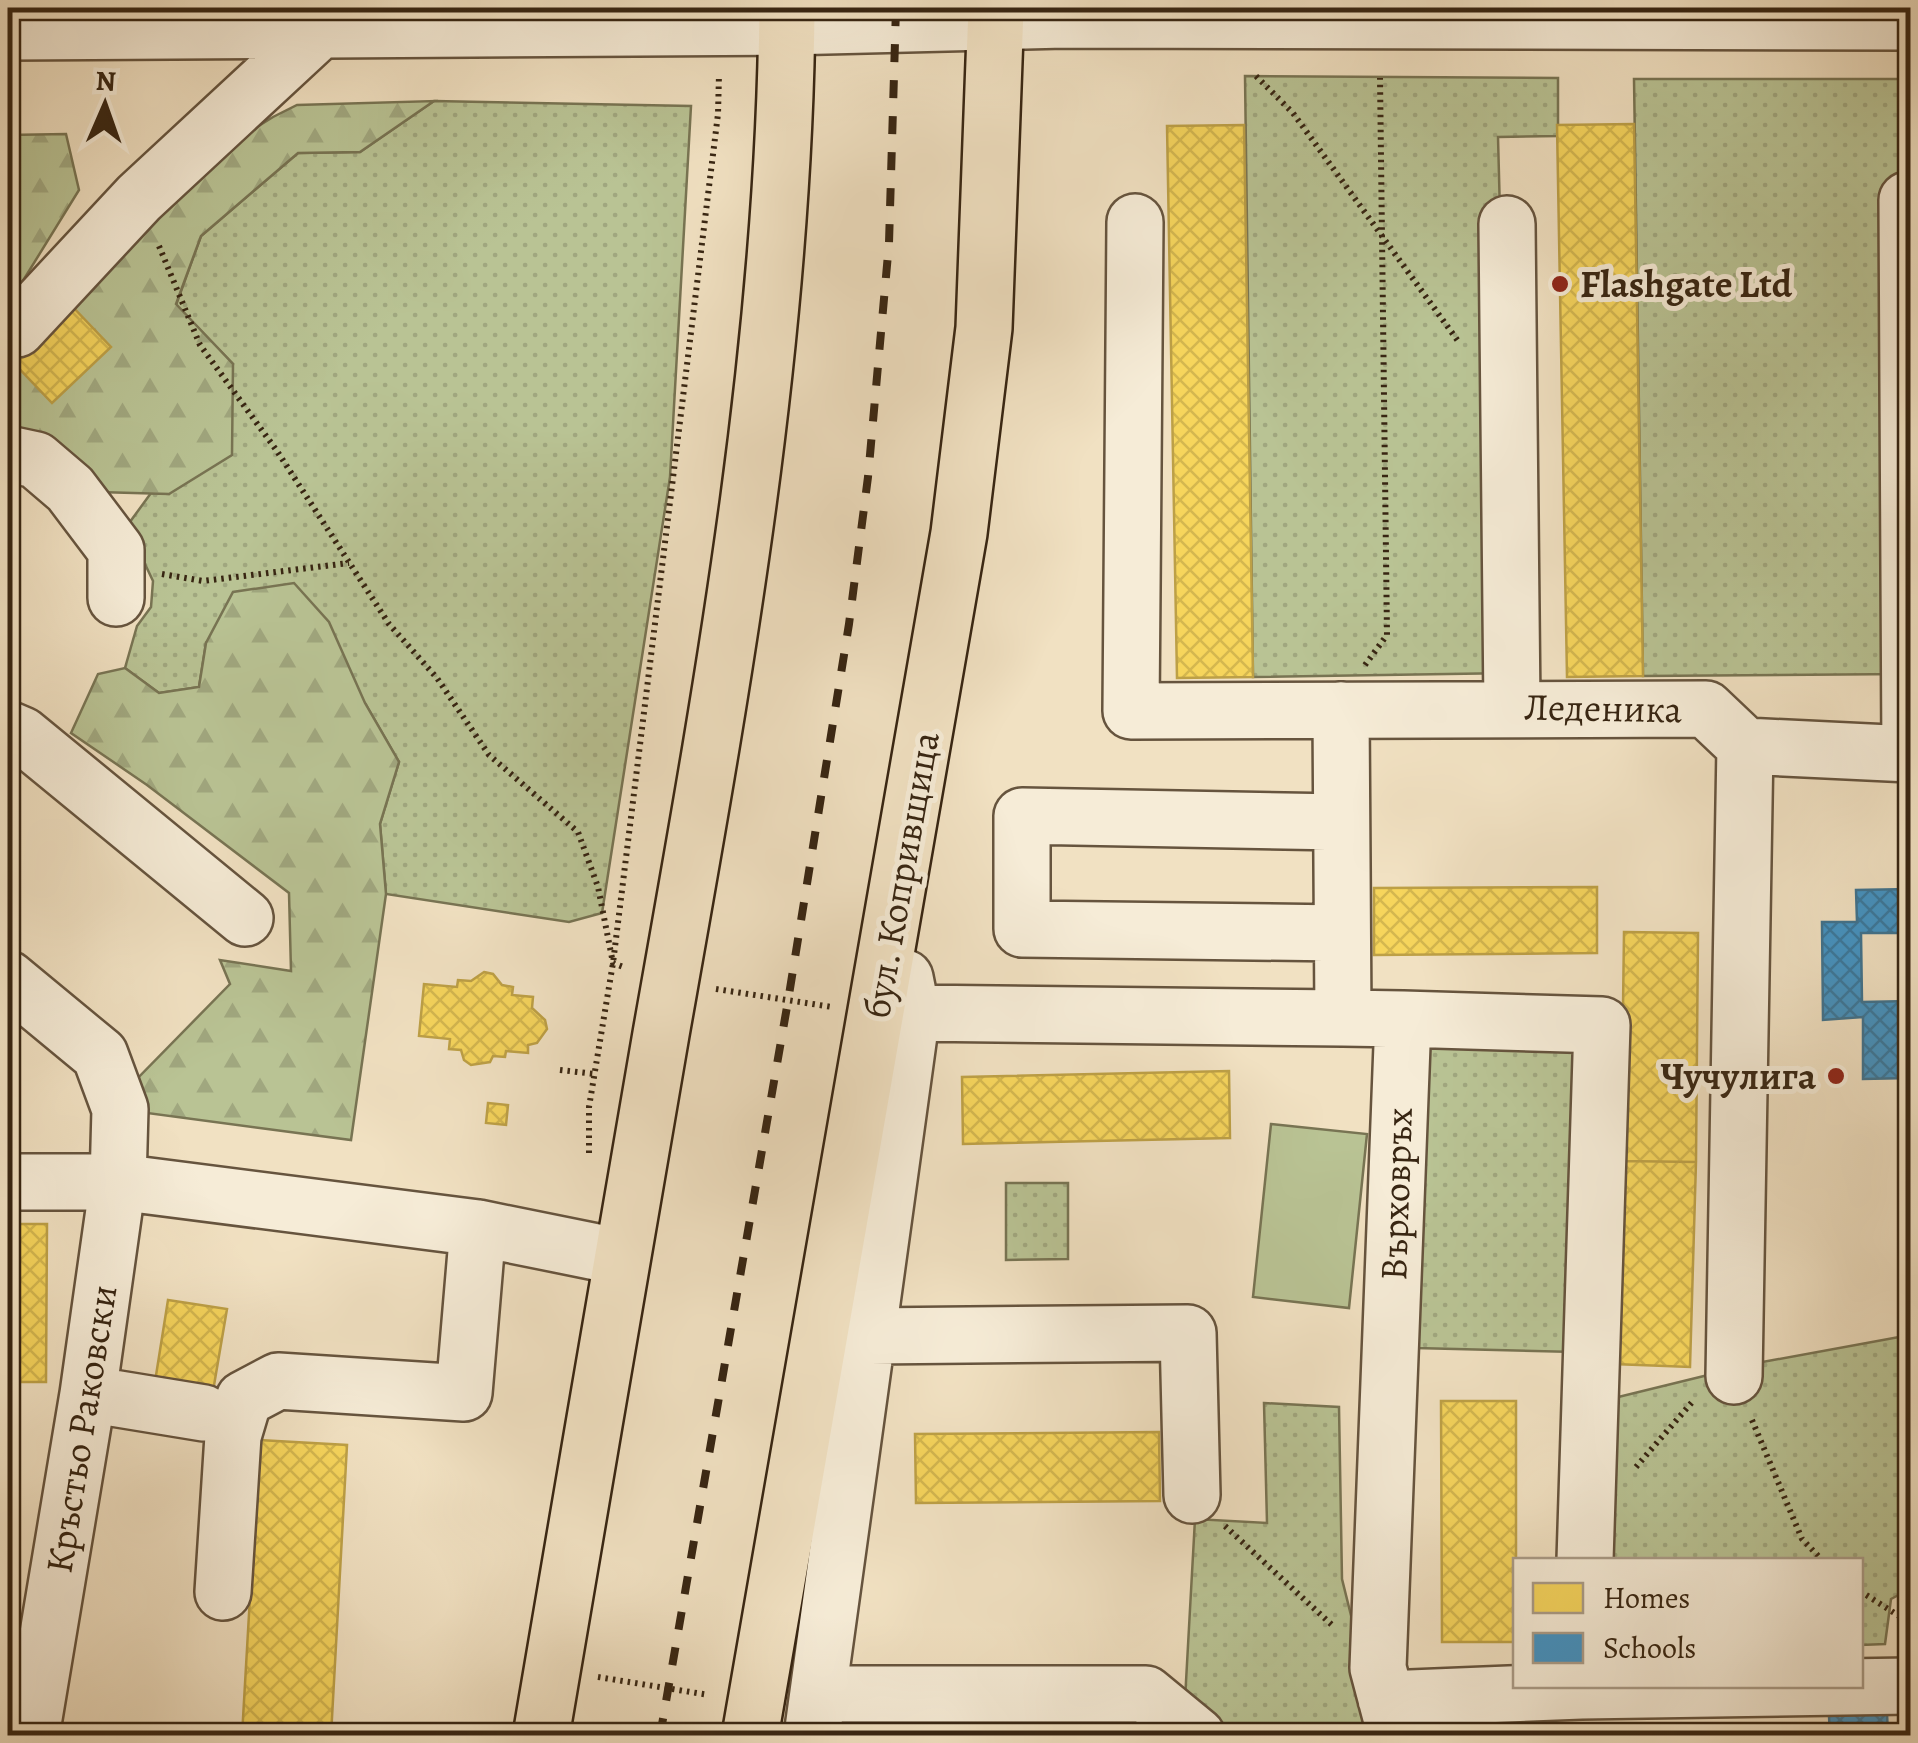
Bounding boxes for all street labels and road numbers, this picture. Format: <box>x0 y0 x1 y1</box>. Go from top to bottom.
street label: Леденика <box>1523 681 1683 735</box>
street label: бул. Копривщица <box>850 727 952 1022</box>
street label: Върховръх <box>1367 1106 1425 1281</box>
street label: Кръстьо Раковски <box>33 1281 129 1577</box>

